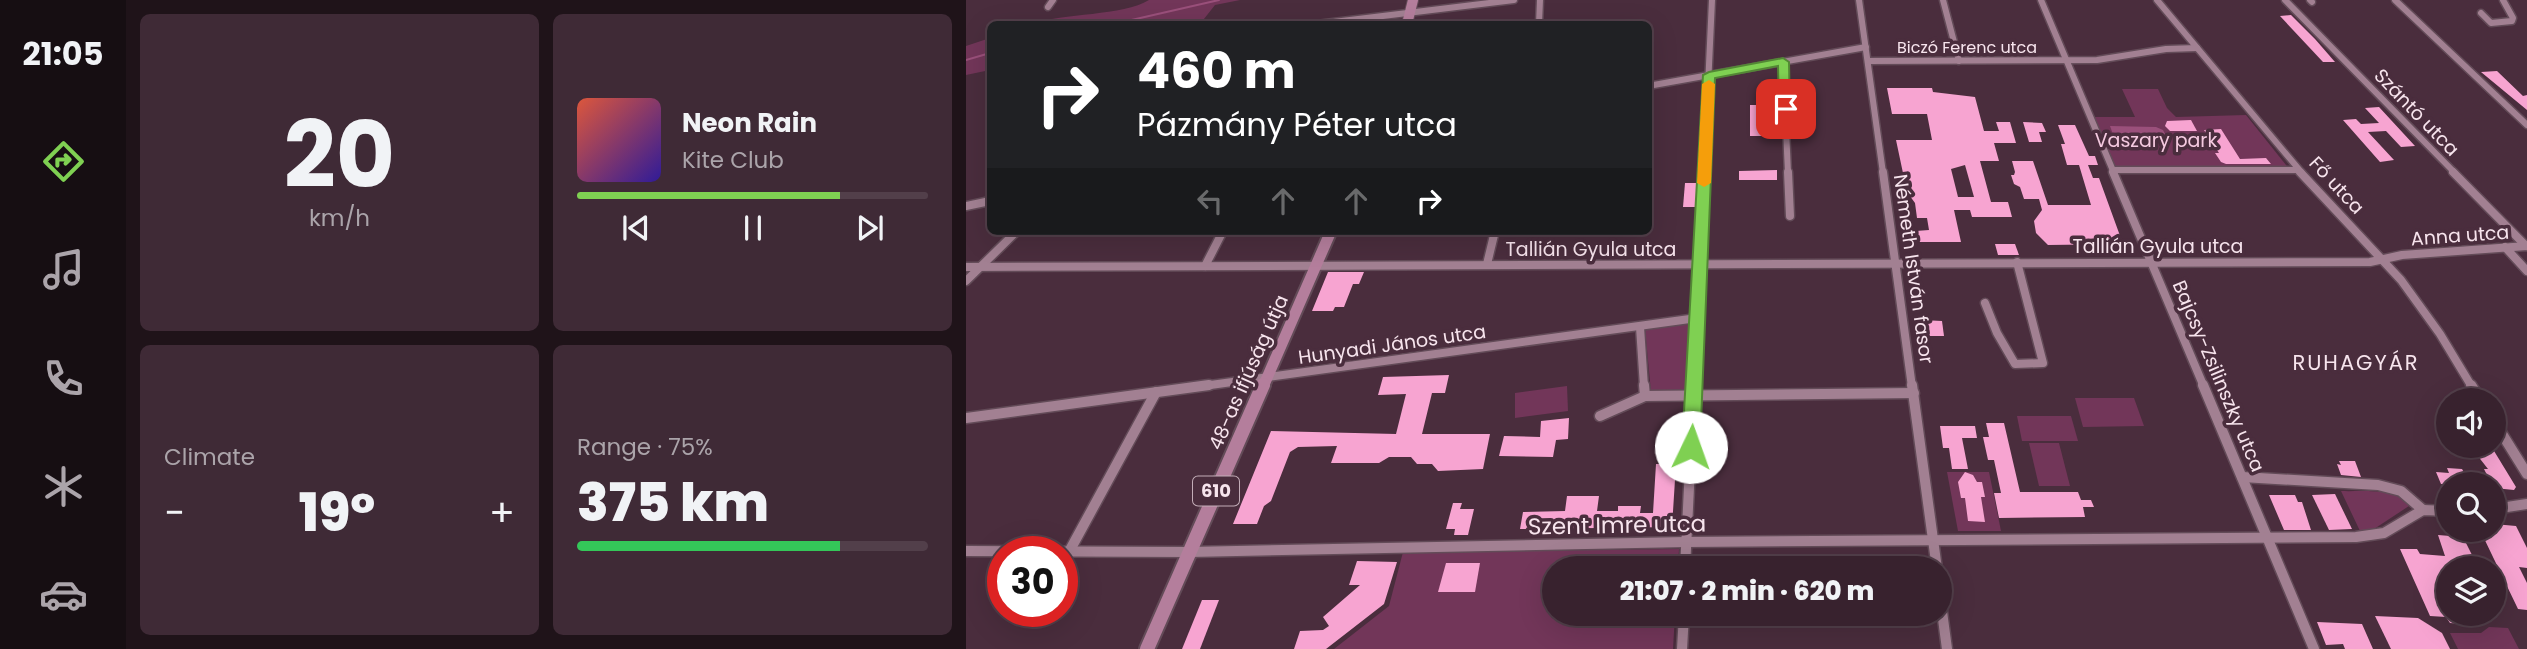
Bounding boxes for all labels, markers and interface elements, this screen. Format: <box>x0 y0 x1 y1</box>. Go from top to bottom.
text: 21:05 <box>22 31 104 76</box>
street label: Biczó Ferenc utca <box>1897 36 2037 59</box>
text: 460 m <box>1137 37 1296 105</box>
icon: right <box>1022 49 1113 140</box>
street label: Szántó utca <box>2368 63 2465 162</box>
pin <box>1756 79 1816 139</box>
icon: arrive <box>1767 90 1805 128</box>
text: 20 <box>284 91 395 219</box>
text: Pázmány Péter utca <box>1137 102 1457 147</box>
text: Neon Rain <box>682 105 817 141</box>
park label: Vaszary park <box>2095 127 2217 154</box>
icon: directions <box>39 137 88 186</box>
text: Kite Club <box>682 144 784 176</box>
street label: Fő utca <box>2303 150 2370 220</box>
street label: Németh István fasor <box>1887 173 1940 366</box>
icon: left <box>1191 182 1229 220</box>
icon: ahead <box>1264 182 1302 220</box>
icon: ahead <box>1337 182 1375 220</box>
icon: right <box>1410 182 1448 220</box>
text: km/h <box>309 202 370 234</box>
icon: previous <box>617 209 655 247</box>
icon: pause <box>734 209 772 247</box>
icon: next <box>851 209 889 247</box>
street label: Anna utca <box>2410 219 2510 252</box>
street label: Tallián Gyula utca <box>2073 233 2243 260</box>
street label: Tallián Gyula utca <box>1506 236 1676 263</box>
icon: music <box>39 245 88 294</box>
street label: Bajcsy-Zsilinszky utca <box>2166 276 2271 476</box>
street label: 48-as ifjúság útja <box>1202 290 1295 454</box>
street label: Hunyadi János utca <box>1296 318 1488 371</box>
district label: RUHAGYÁR <box>2292 348 2420 377</box>
icon: phone <box>39 354 88 403</box>
map controls <box>2436 388 2506 626</box>
button: sound <box>2436 388 2506 458</box>
position arrow <box>1654 410 1728 484</box>
text: Range · 75% <box>577 431 713 463</box>
text: Climate <box>164 441 255 473</box>
icon: climate <box>39 462 88 511</box>
text: 375 km <box>577 466 769 539</box>
button: search <box>2436 472 2506 542</box>
text: 19° <box>299 476 375 549</box>
road number: 610 <box>1193 476 1239 505</box>
text: − <box>164 486 185 539</box>
text: + <box>489 486 515 539</box>
street label: Szent Imre utca <box>1528 507 1706 543</box>
speed limit sign: 30 <box>987 536 1078 627</box>
button: layers <box>2436 556 2506 626</box>
icon: car <box>39 570 88 619</box>
text: 21:07 · 2 min · 620 m <box>1620 573 1874 609</box>

